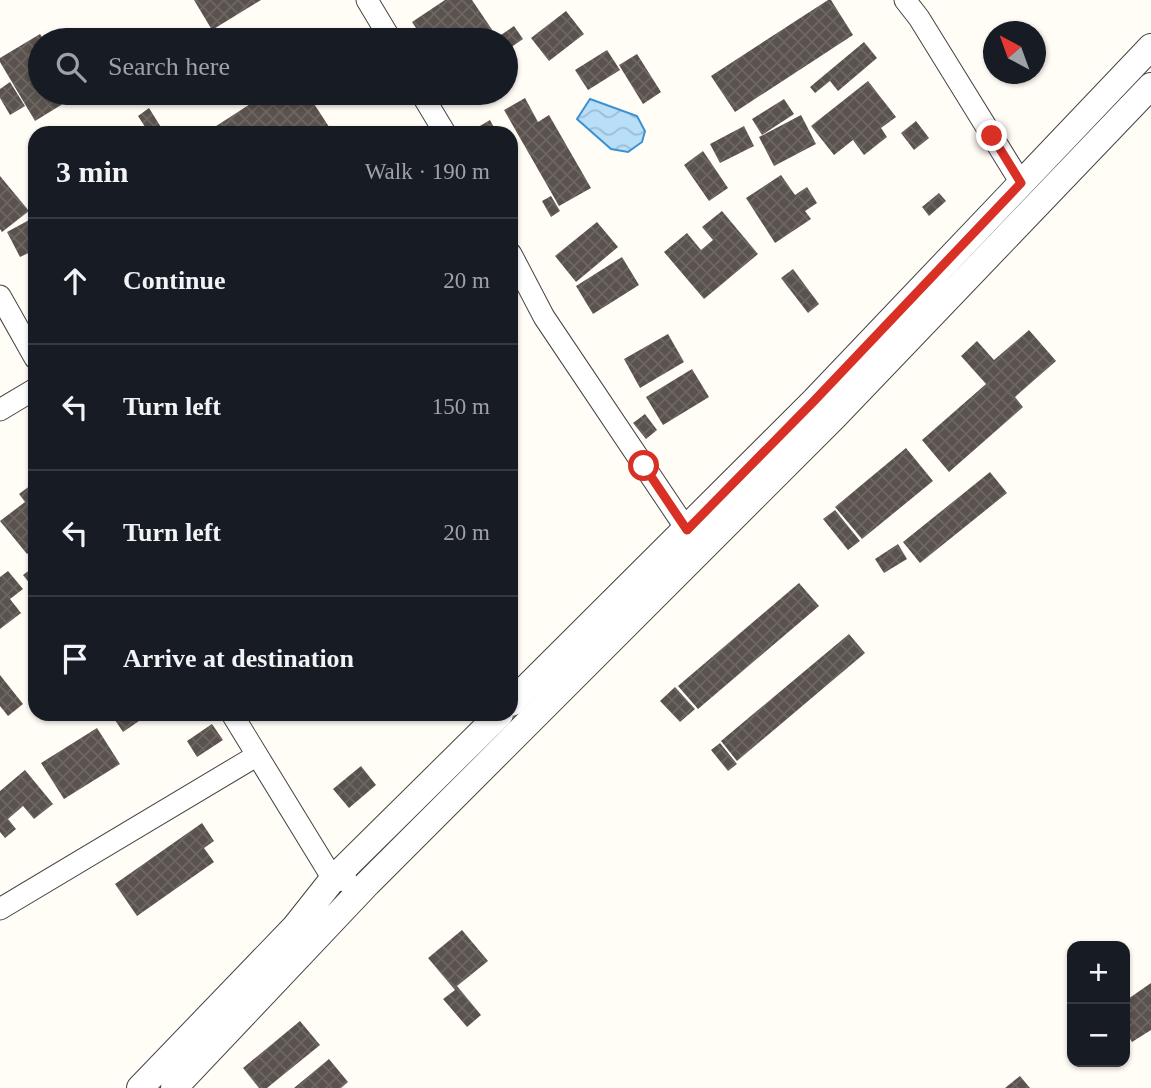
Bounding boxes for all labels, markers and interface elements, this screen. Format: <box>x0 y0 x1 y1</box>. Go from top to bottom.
north arrow <box>983 21 1046 84</box>
search box <box>28 28 518 105</box>
icon: search <box>52 48 90 86</box>
text: Search here <box>108 52 230 81</box>
route end <box>976 120 1007 151</box>
text: 3 min <box>56 155 129 188</box>
text: Walk · 190 m <box>365 159 490 184</box>
icon: ahead <box>56 262 94 300</box>
text: Continue <box>123 266 226 295</box>
text: 20 m <box>443 268 490 293</box>
icon: left <box>56 388 94 426</box>
text: Turn left <box>123 392 221 421</box>
text: 150 m <box>432 394 490 419</box>
route start <box>628 450 659 481</box>
icon: left <box>56 514 94 552</box>
text: Turn left <box>123 518 221 547</box>
text: 20 m <box>443 520 490 545</box>
icon: arrive <box>56 640 94 678</box>
text: Arrive at destination <box>123 644 354 673</box>
map controls <box>1067 941 1130 1067</box>
button: + <box>1067 941 1130 1004</box>
button: − <box>1067 1004 1130 1067</box>

